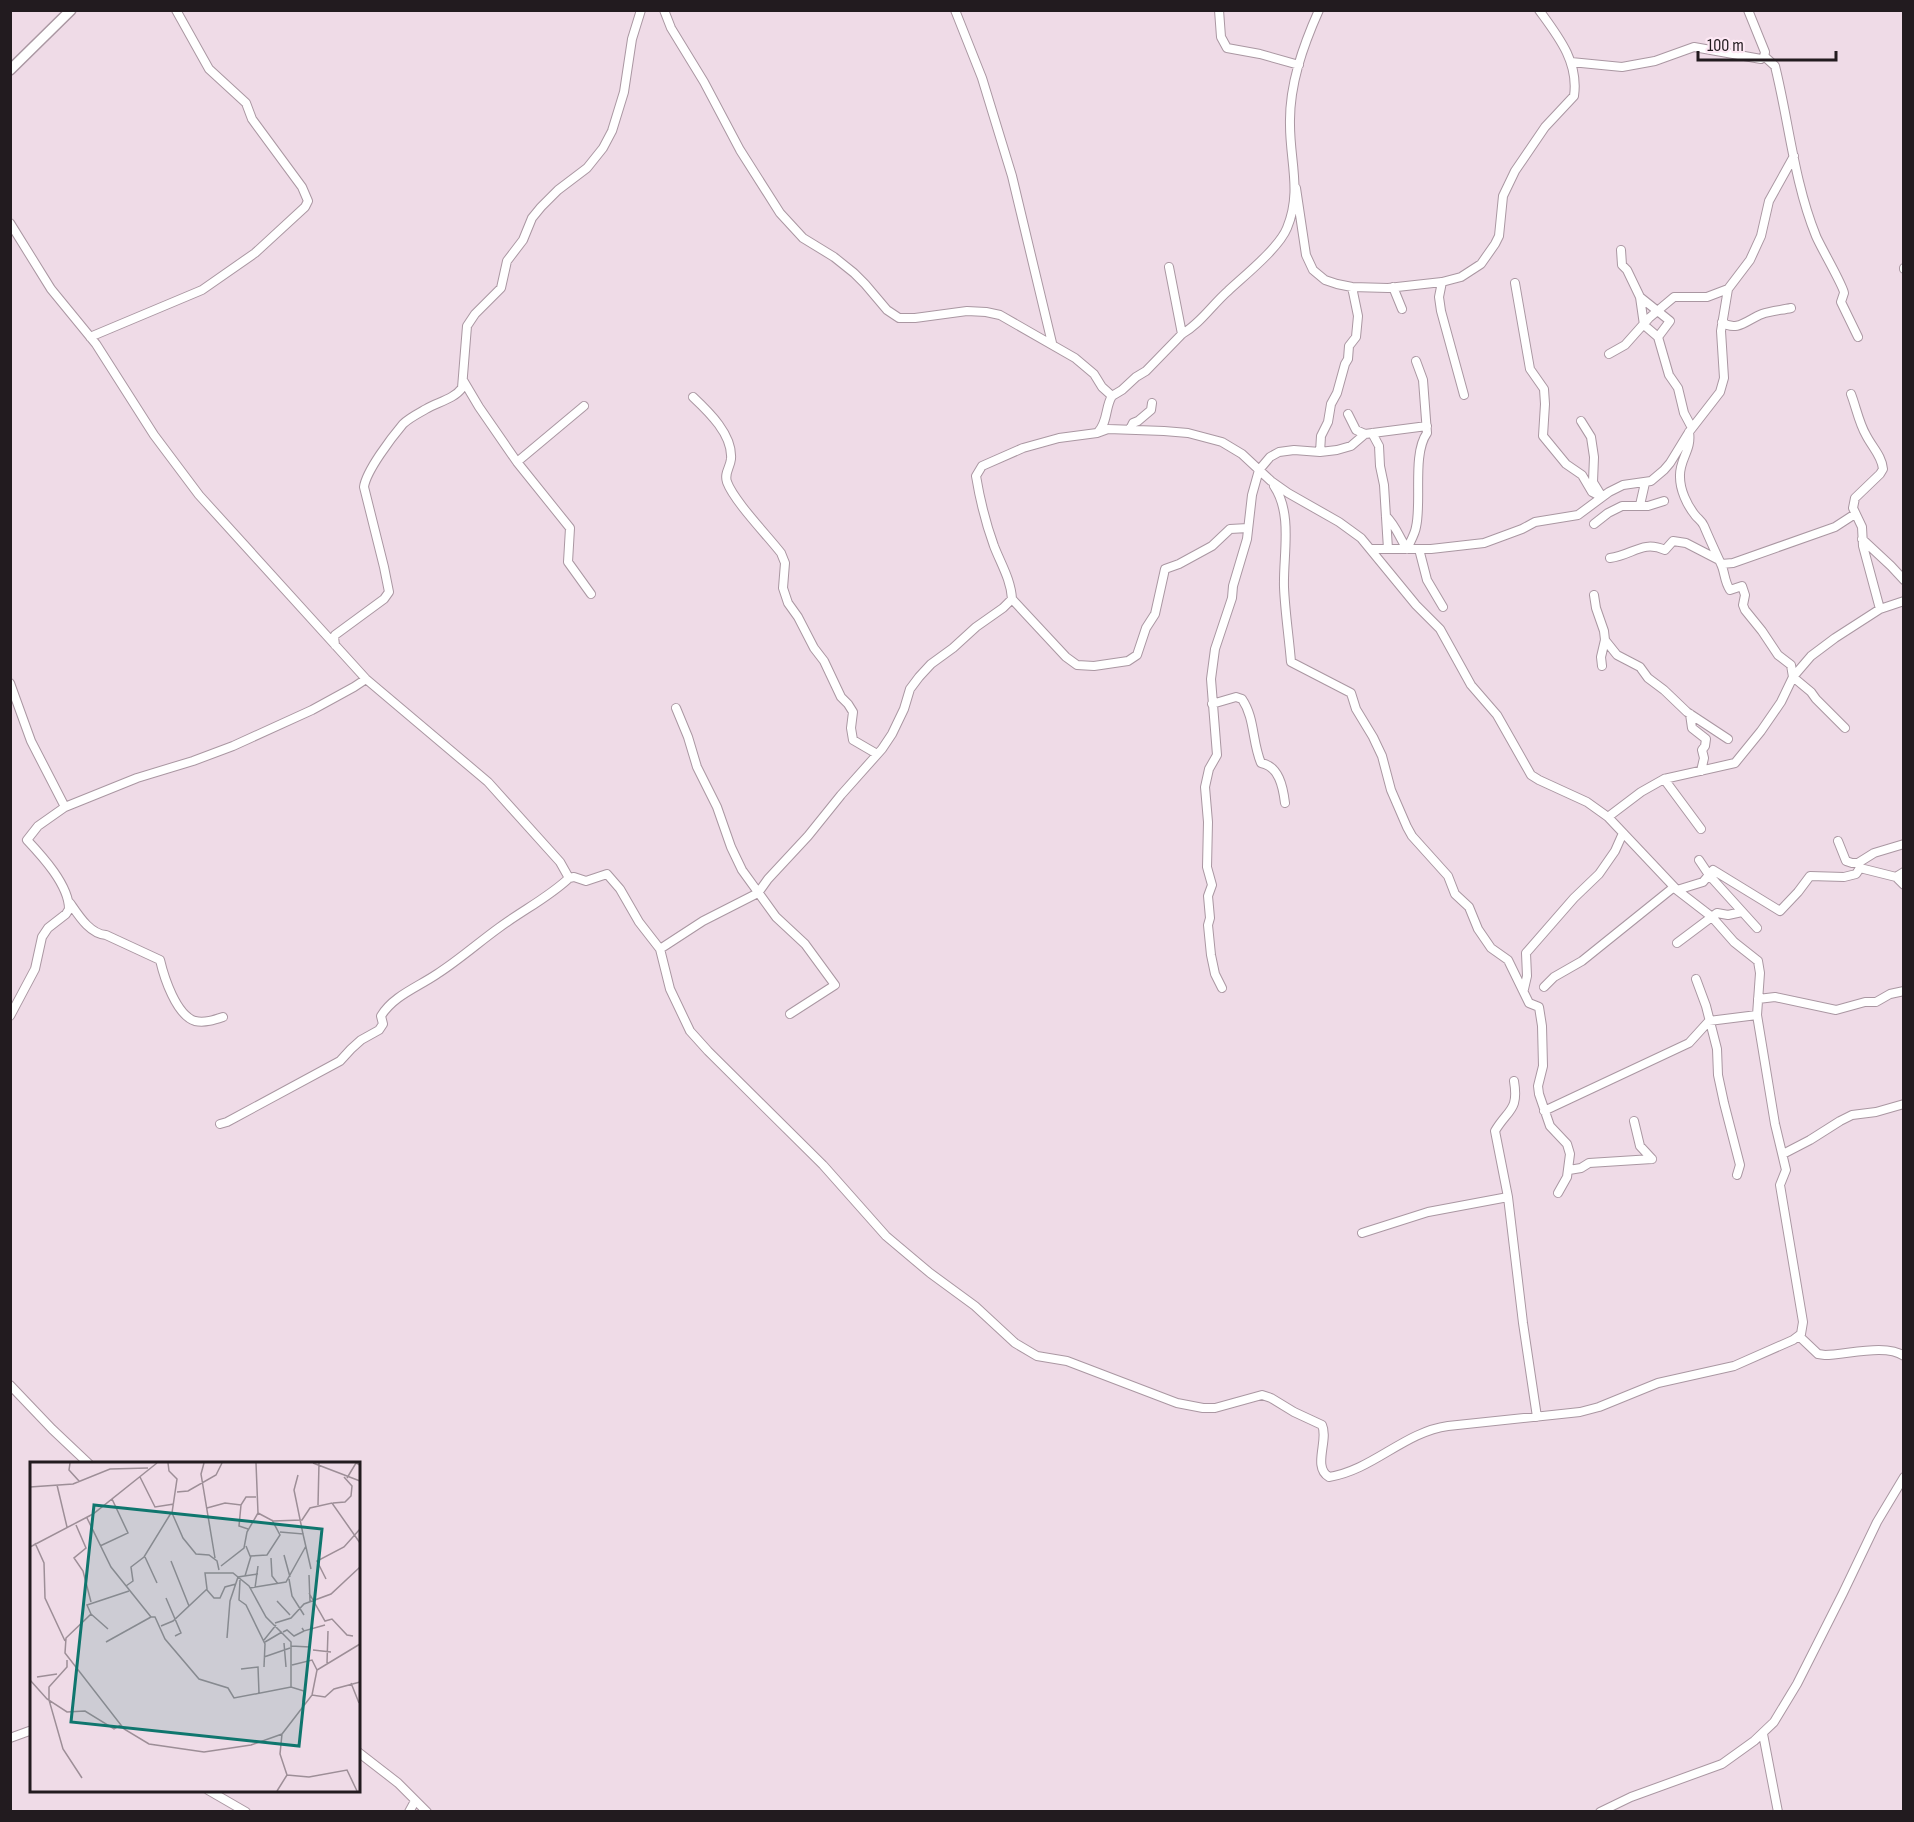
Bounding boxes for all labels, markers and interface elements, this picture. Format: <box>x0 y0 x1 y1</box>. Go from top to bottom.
scale bar <box>1698 24 1836 62</box>
text: 100 m <box>1707 35 1744 56</box>
inset map <box>30 1462 360 1792</box>

